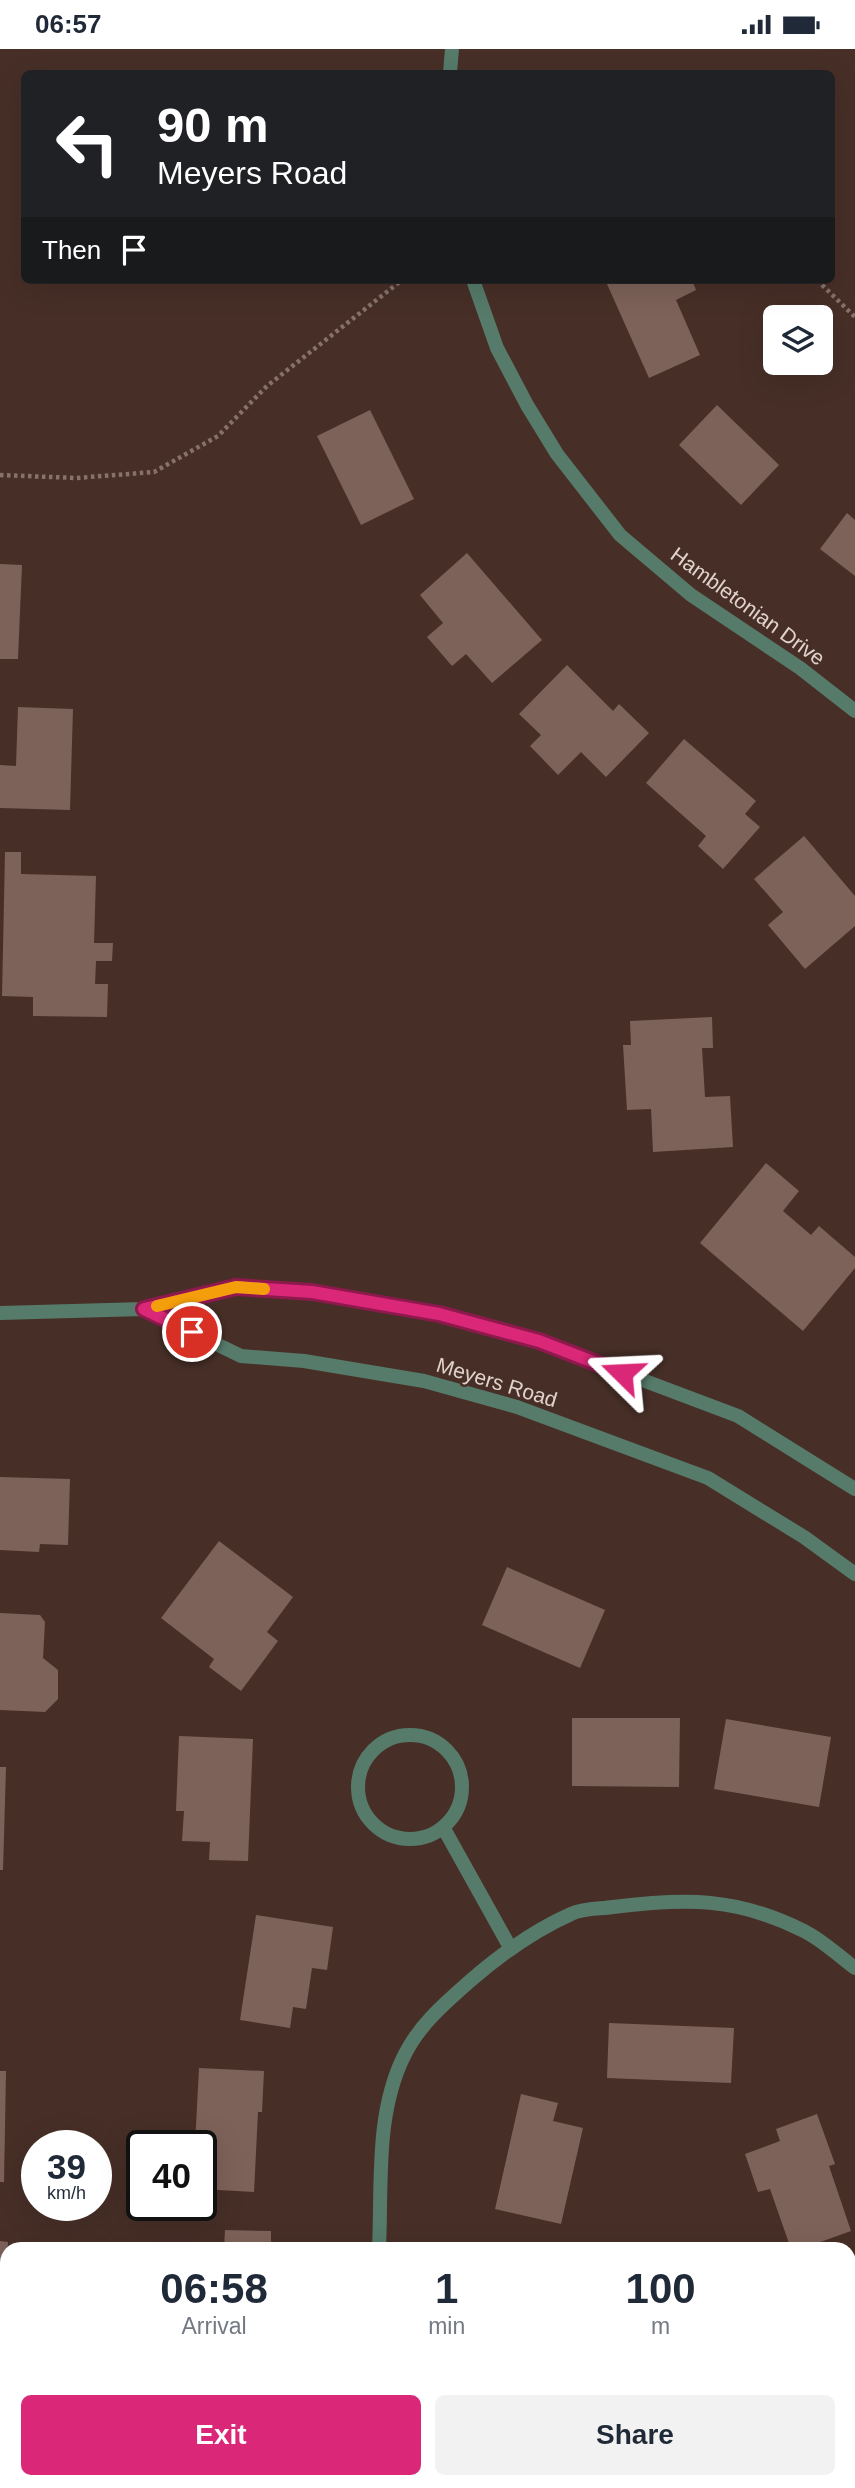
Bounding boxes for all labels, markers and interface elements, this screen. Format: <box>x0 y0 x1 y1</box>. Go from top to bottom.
text: 06:57 <box>35 9 102 39</box>
icon: left <box>42 98 133 189</box>
text: 90 m <box>157 98 269 152</box>
text: Meyers Road <box>157 155 347 191</box>
icon: arrive <box>115 231 153 269</box>
text: Then <box>42 235 101 265</box>
map controls <box>763 305 833 375</box>
button: layers <box>763 305 833 375</box>
street label: Hambletonian Drive <box>667 542 829 670</box>
pin <box>162 1302 222 1362</box>
icon: arrive <box>173 1313 211 1351</box>
position arrow <box>585 1336 659 1410</box>
street label: Meyers Road <box>434 1353 560 1411</box>
speed limit sign: 40 <box>126 2130 217 2221</box>
text: 39 <box>47 2147 86 2186</box>
text: km/h <box>47 2183 86 2203</box>
text: 06:58 <box>160 2265 268 2312</box>
text: 1 <box>435 2265 458 2312</box>
text: 100 <box>626 2265 696 2312</box>
text: Arrival <box>181 2313 247 2339</box>
text: min <box>428 2313 465 2339</box>
text: m <box>651 2313 670 2339</box>
button: Exit <box>21 2395 421 2475</box>
button: Share <box>435 2395 835 2475</box>

